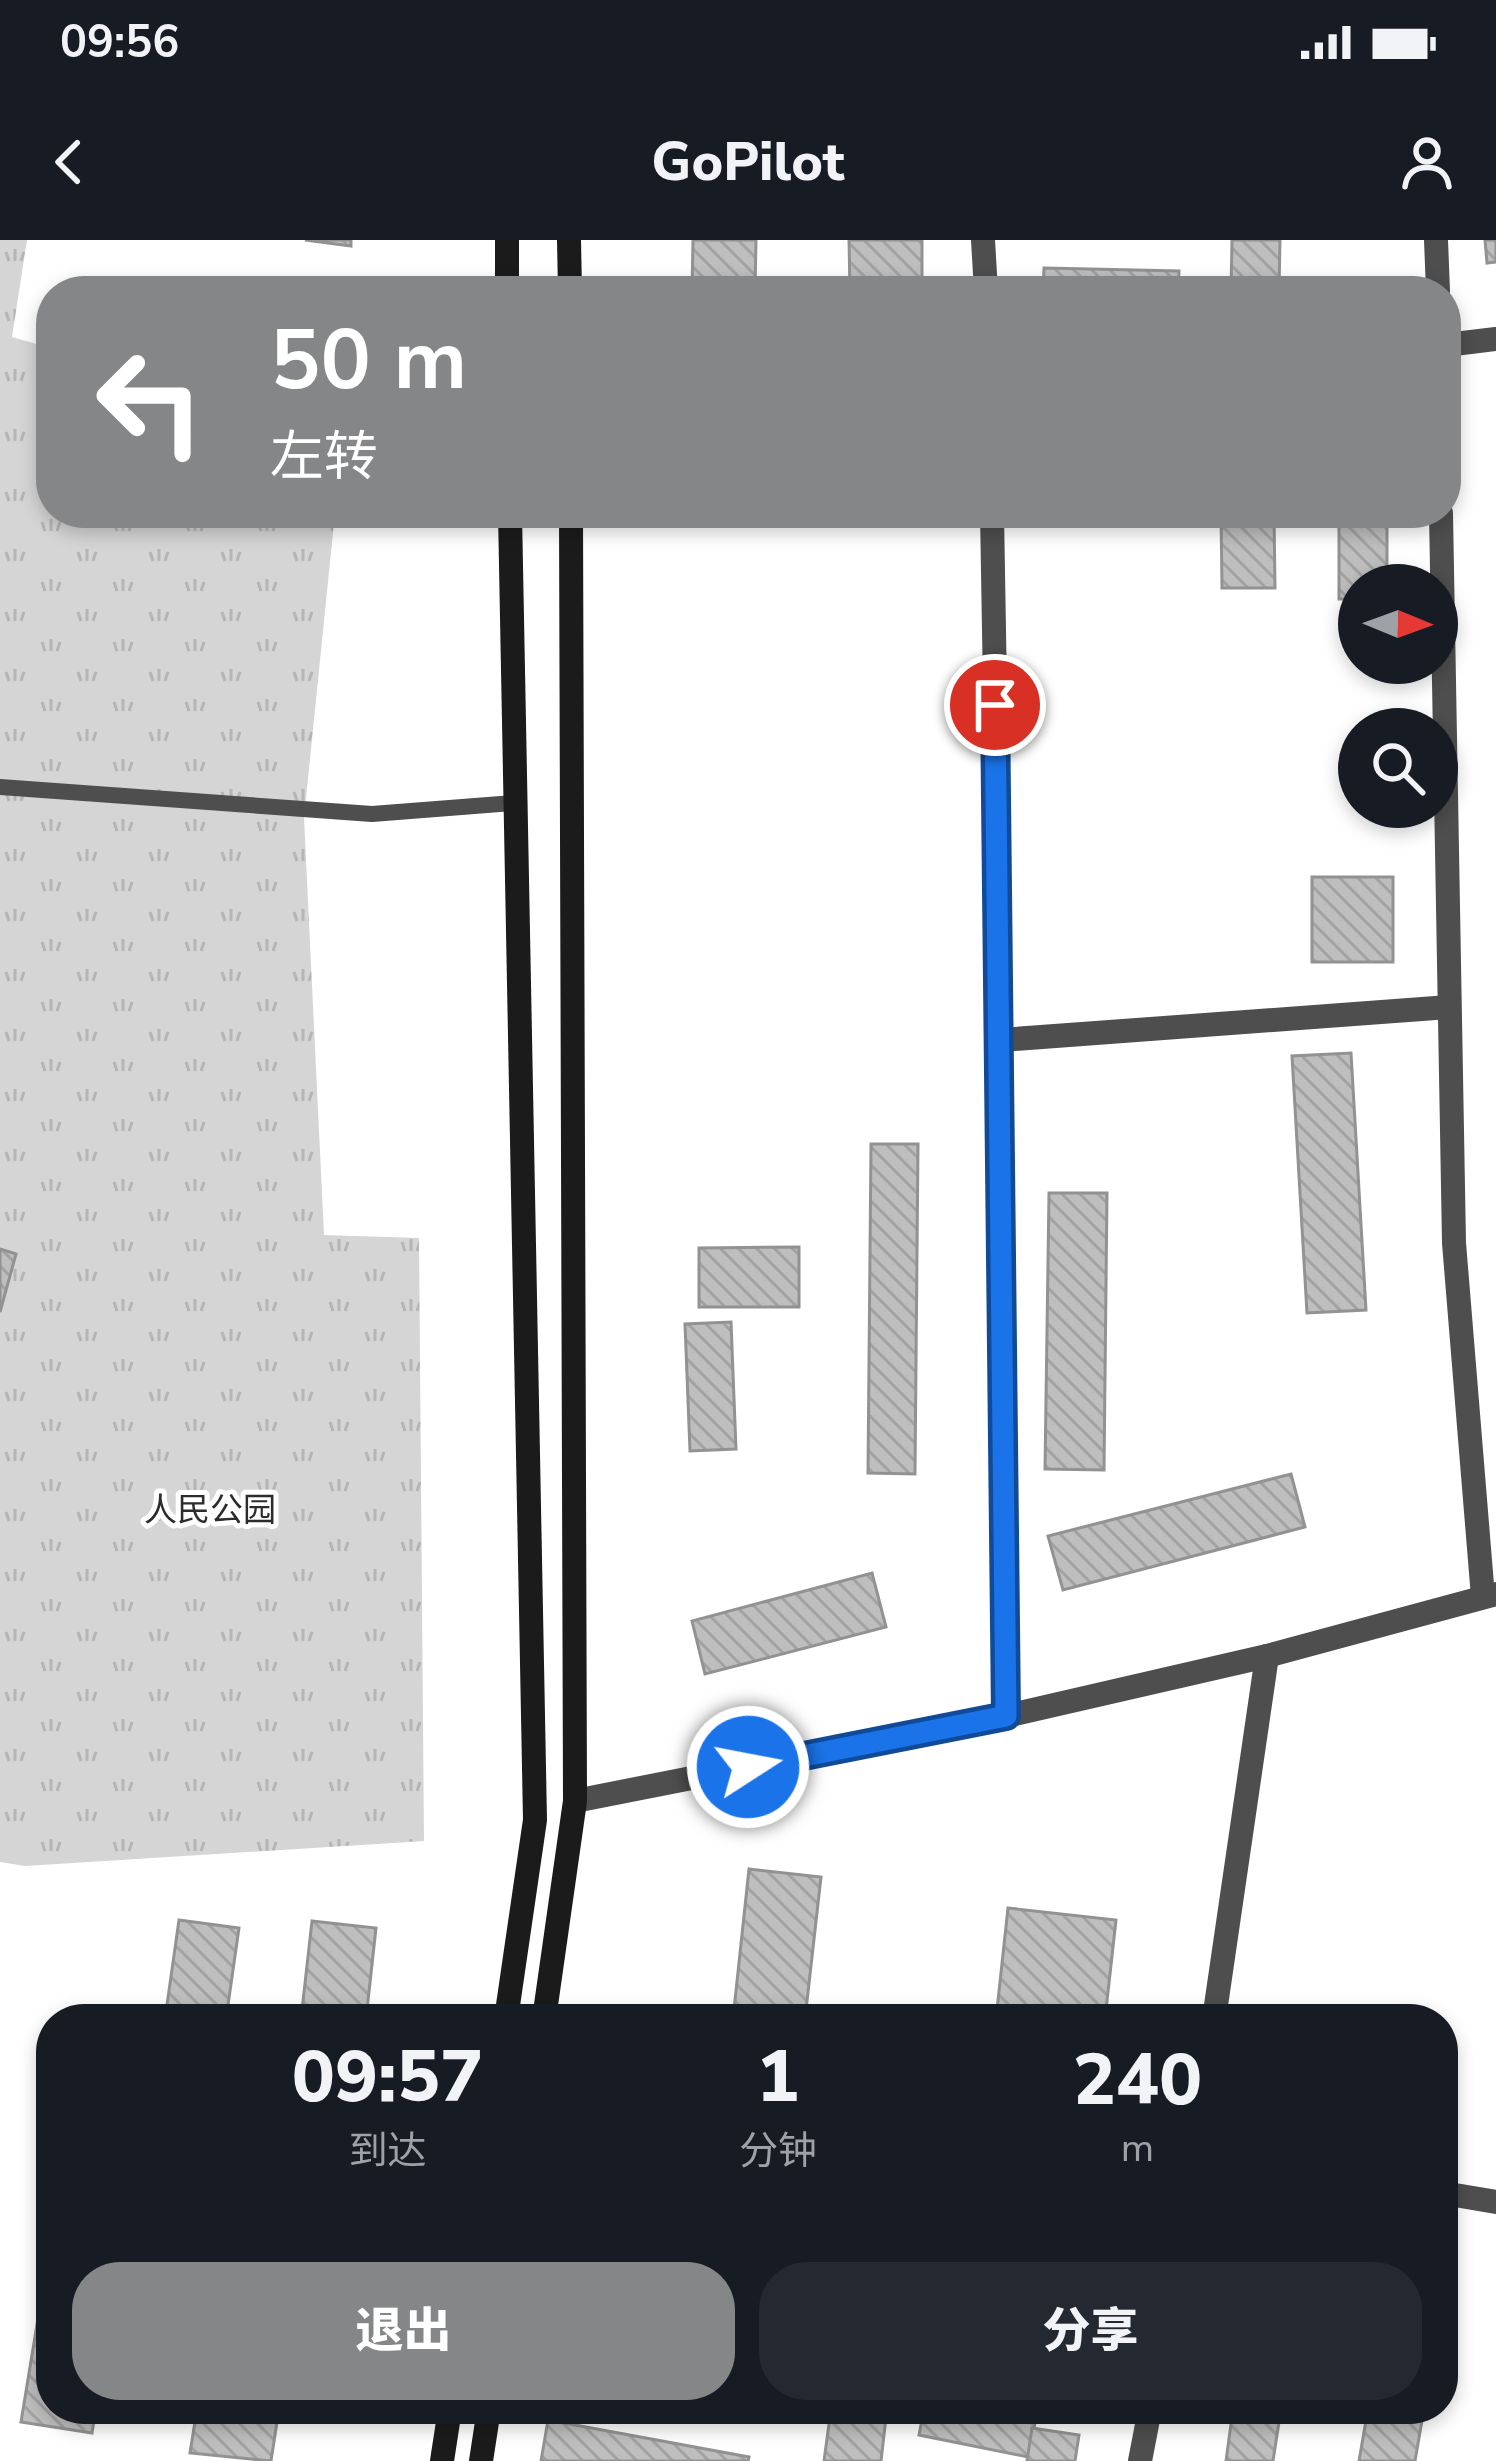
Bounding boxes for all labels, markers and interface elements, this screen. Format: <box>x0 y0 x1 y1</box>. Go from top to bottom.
text: 09:56 <box>60 12 179 73</box>
text: GoPilot <box>651 125 845 199</box>
icon: back <box>36 129 102 195</box>
icon: person <box>1394 129 1460 195</box>
text: 50 m <box>270 303 467 418</box>
icon: left <box>72 324 228 480</box>
text: 左转 <box>270 420 378 494</box>
north arrow <box>1338 564 1458 684</box>
map controls <box>1338 564 1458 828</box>
pin <box>944 654 1046 756</box>
icon: arrive <box>962 672 1028 738</box>
button: search <box>1338 708 1458 828</box>
park label: 人民公园 <box>144 1488 276 1533</box>
position arrow <box>685 1704 811 1830</box>
text: 09:57 <box>292 2028 483 2126</box>
text: 1 <box>756 2028 800 2126</box>
text: 240 <box>1073 2031 1202 2129</box>
text: m <box>1121 2122 1154 2175</box>
text: 到达 <box>348 2125 426 2178</box>
text: 分钟 <box>739 2125 817 2178</box>
button: 退出 <box>72 2262 735 2400</box>
button: 分享 <box>759 2262 1422 2400</box>

